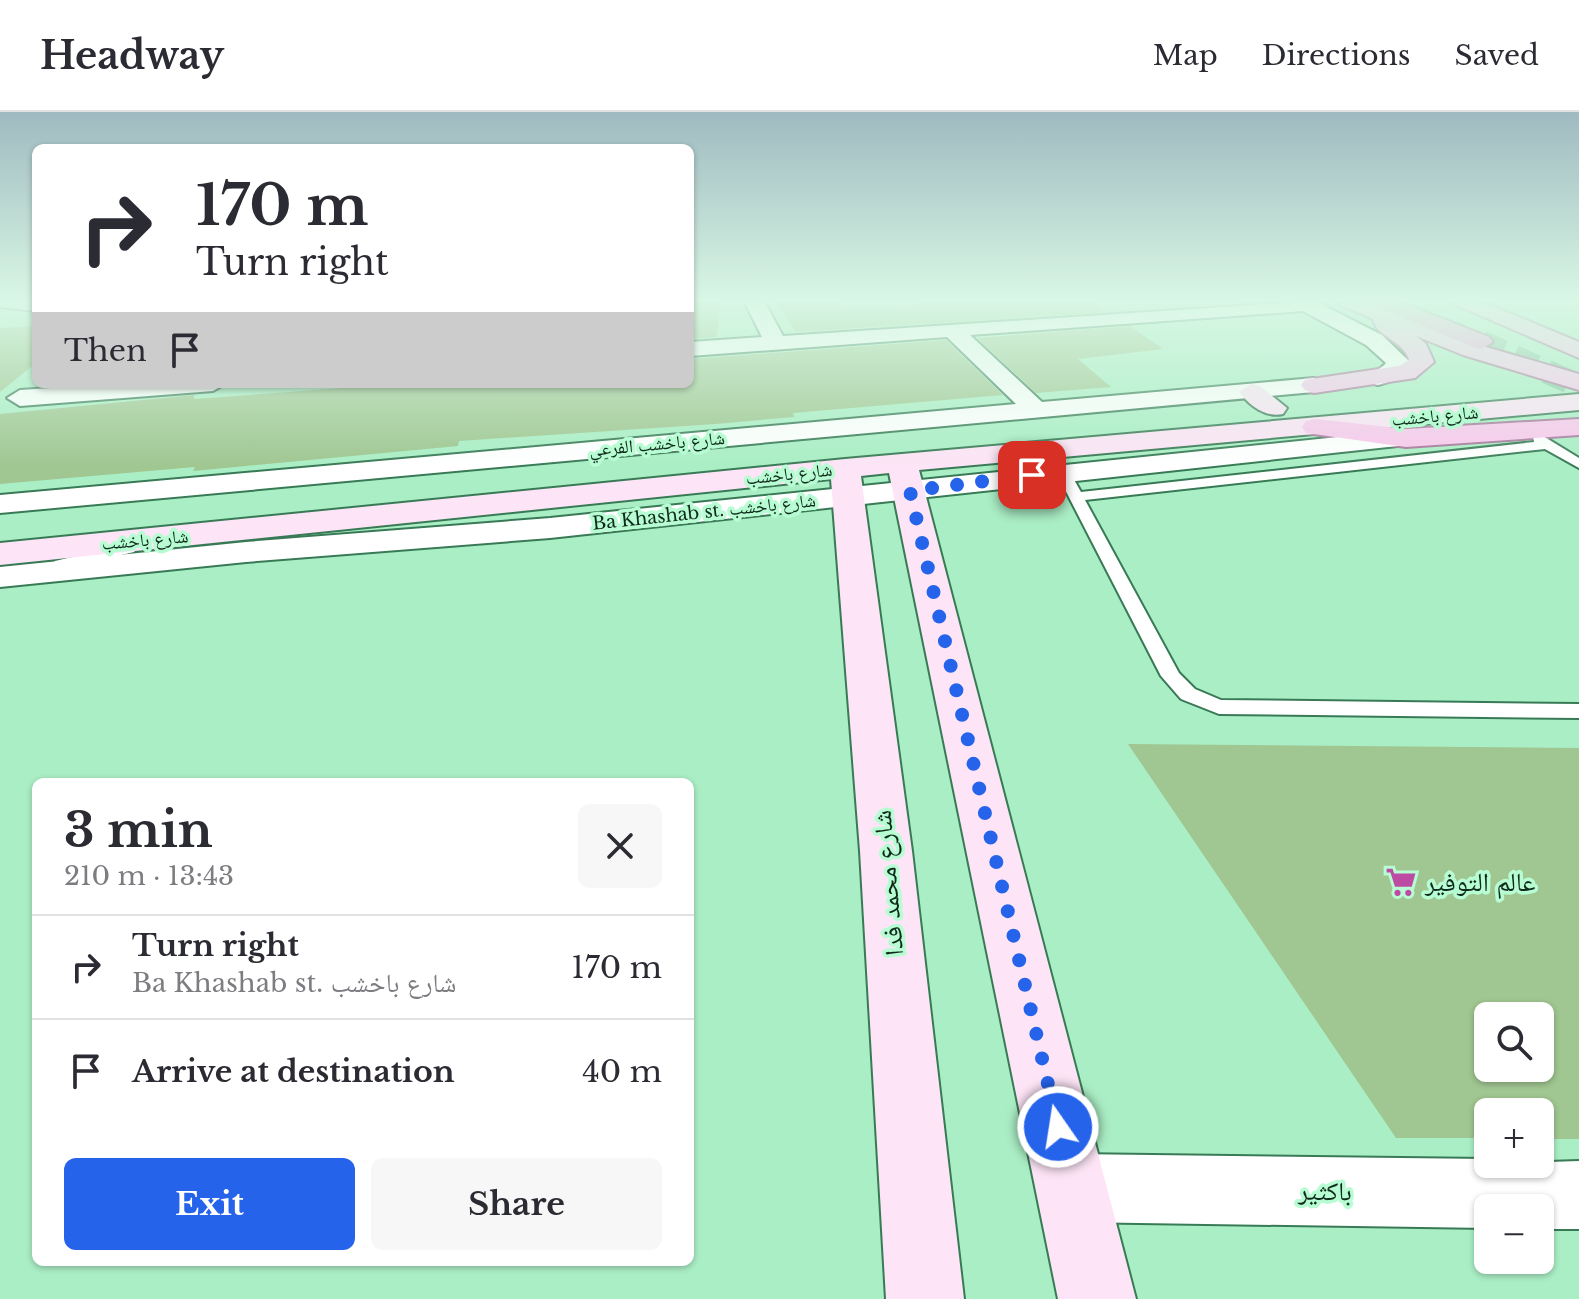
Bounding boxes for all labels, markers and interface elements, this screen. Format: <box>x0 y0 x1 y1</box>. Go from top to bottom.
text: Headway <box>40 32 224 79</box>
text: Map <box>1153 38 1218 73</box>
text: Directions <box>1262 38 1411 73</box>
text: Saved <box>1455 38 1539 73</box>
text: 170 m <box>196 171 368 240</box>
icon: right <box>64 176 168 280</box>
text: Turn right <box>196 240 389 285</box>
icon: arrive <box>163 328 207 372</box>
text: Then <box>64 332 147 369</box>
street label: شارع باخشب <box>1391 401 1479 431</box>
street label: شارع باخشب الفرعي <box>588 427 726 464</box>
pin <box>998 441 1066 509</box>
icon: arrive <box>1010 453 1054 497</box>
street label: شارع باخشب <box>745 459 833 489</box>
street label: Ba Khashab st. شارع باخشب <box>591 489 817 535</box>
street label: شارع باخشب <box>101 525 189 555</box>
text: 3 min <box>64 800 213 860</box>
button: close <box>578 804 662 888</box>
street label: شارع محمد فدا <box>866 809 910 957</box>
text: 210 m · 13:43 <box>64 860 234 892</box>
supermarket icon: عالم التوفير <box>1384 865 1418 899</box>
place label: عالم التوفير <box>1424 866 1535 899</box>
text: Turn right <box>132 927 299 964</box>
icon: right <box>64 945 108 989</box>
text: 170 m <box>571 949 662 986</box>
text: Ba Khashab st. شارع باخشب <box>132 967 456 999</box>
map controls <box>1474 1002 1554 1274</box>
button: search <box>1474 1002 1554 1082</box>
icon: arrive <box>64 1049 108 1093</box>
text: Arrive at destination <box>132 1053 455 1090</box>
text: 40 m <box>582 1053 662 1090</box>
position arrow <box>1016 1085 1100 1169</box>
button: + <box>1474 1098 1554 1178</box>
button: Exit <box>64 1158 355 1250</box>
button: Share <box>371 1158 662 1250</box>
street label: باكثير <box>1297 1175 1352 1207</box>
button: − <box>1474 1194 1554 1274</box>

